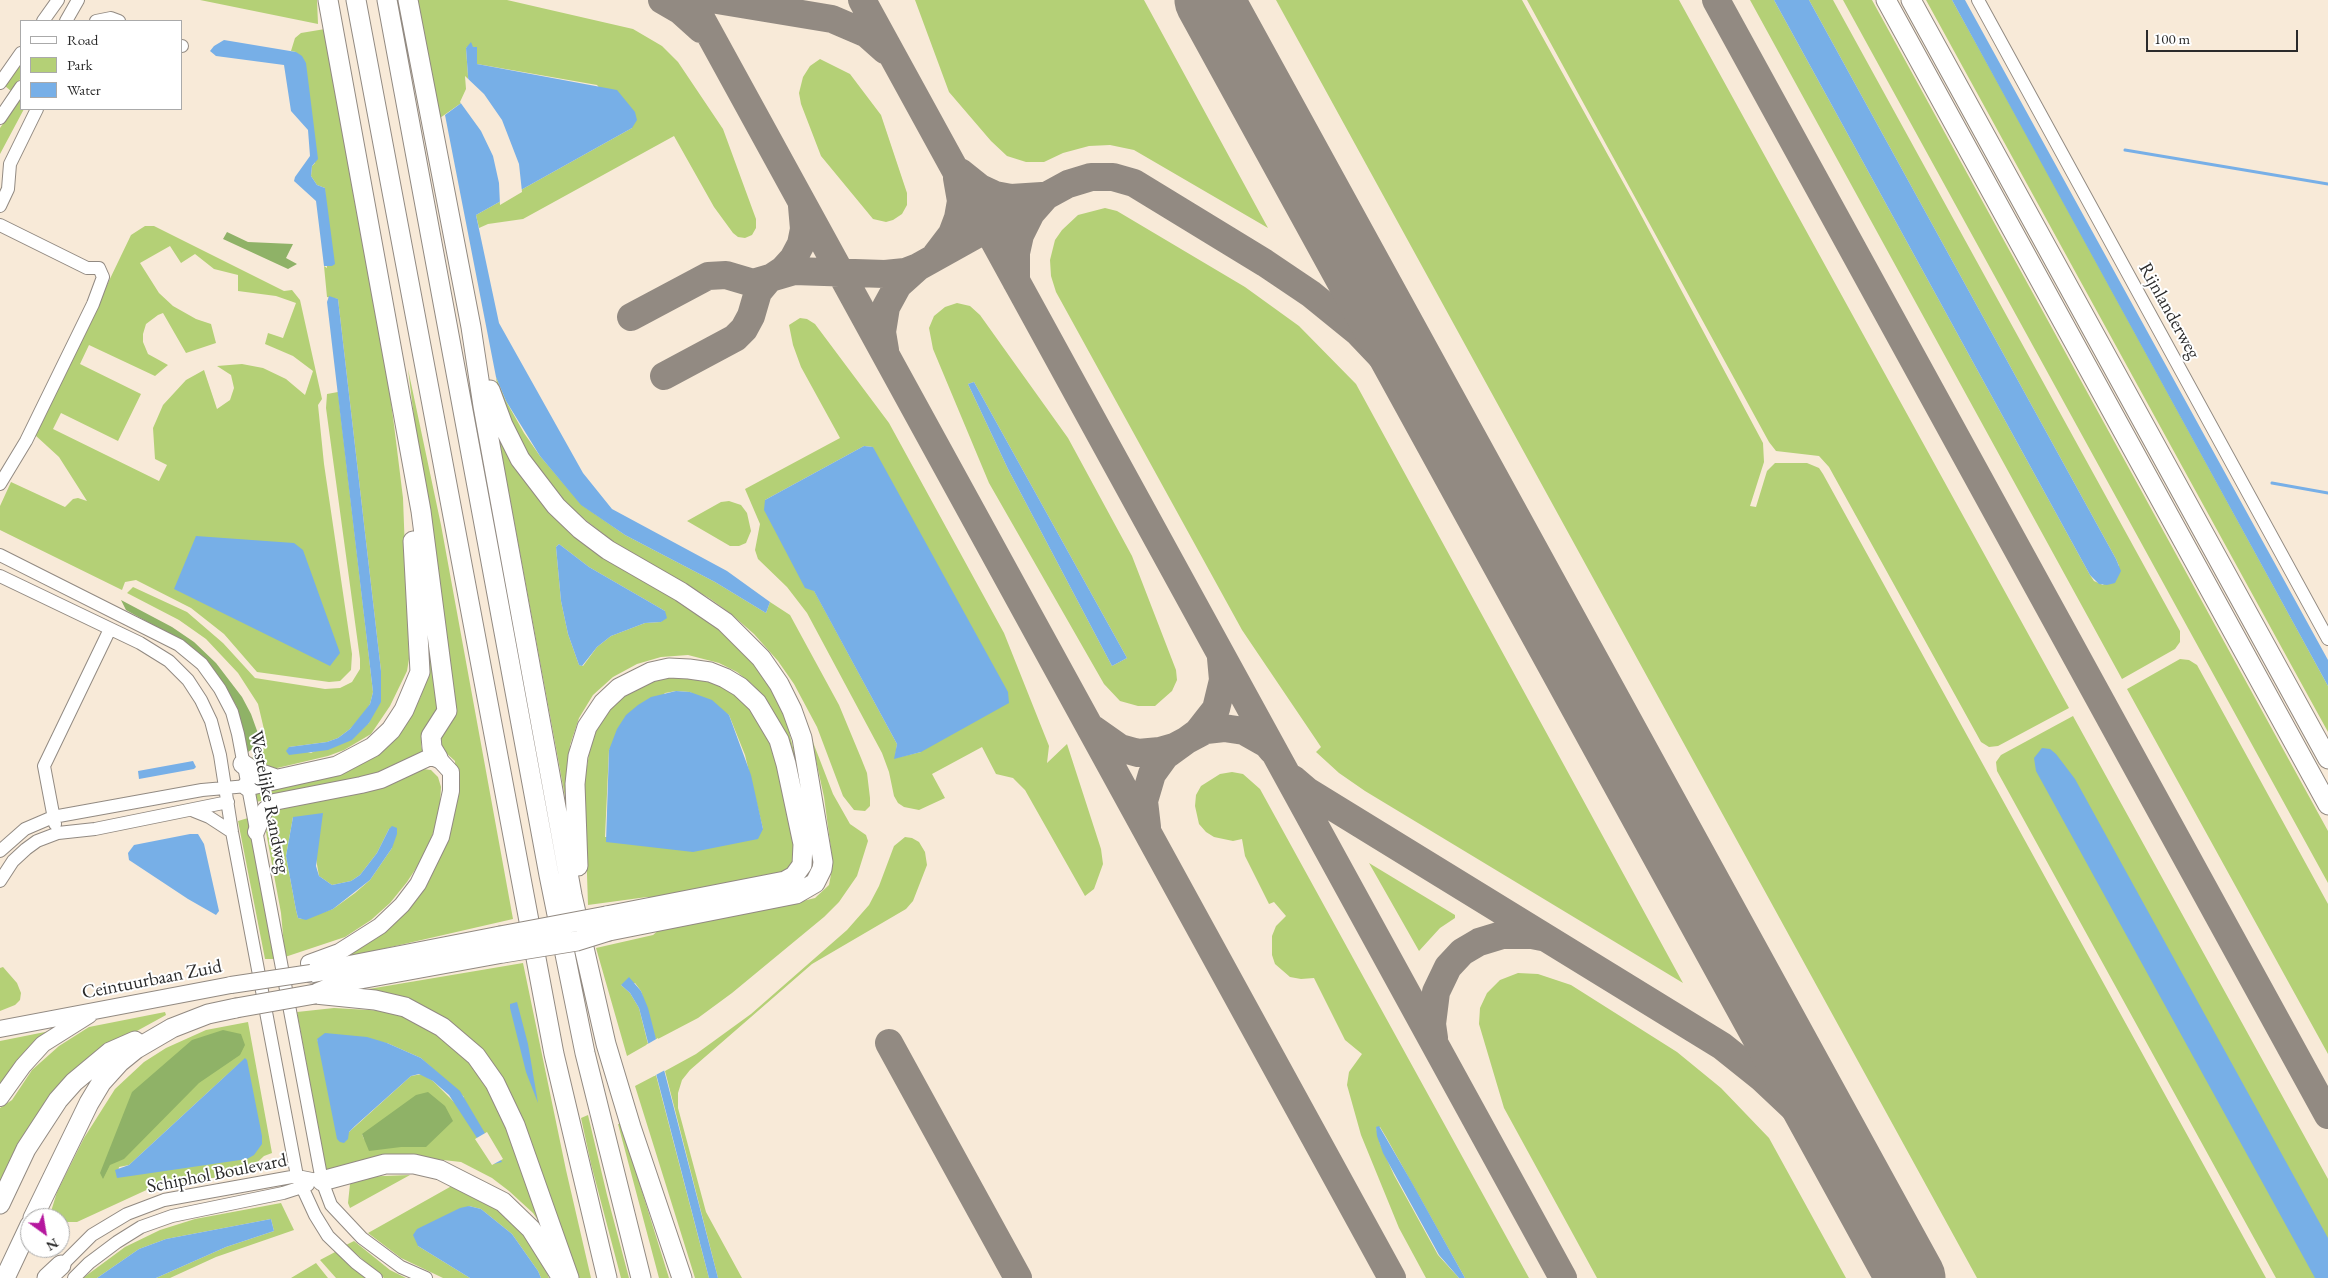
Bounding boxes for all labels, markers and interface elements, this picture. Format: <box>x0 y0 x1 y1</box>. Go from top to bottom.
legend <box>20 20 182 110</box>
scale bar <box>2148 20 2300 52</box>
text: 100 m <box>2154 29 2190 48</box>
text: Road <box>67 30 98 49</box>
text: Park <box>67 55 93 74</box>
text: Water <box>67 80 101 99</box>
street label: Rijnlanderweg <box>2133 259 2205 363</box>
street label: Westelijke Randweg <box>244 729 294 875</box>
street label: Ceintuurbaan Zuid <box>80 955 224 1005</box>
street label: Schiphol Boulevard <box>145 1149 289 1199</box>
north arrow <box>20 1208 70 1258</box>
text: N <box>43 1234 62 1256</box>

